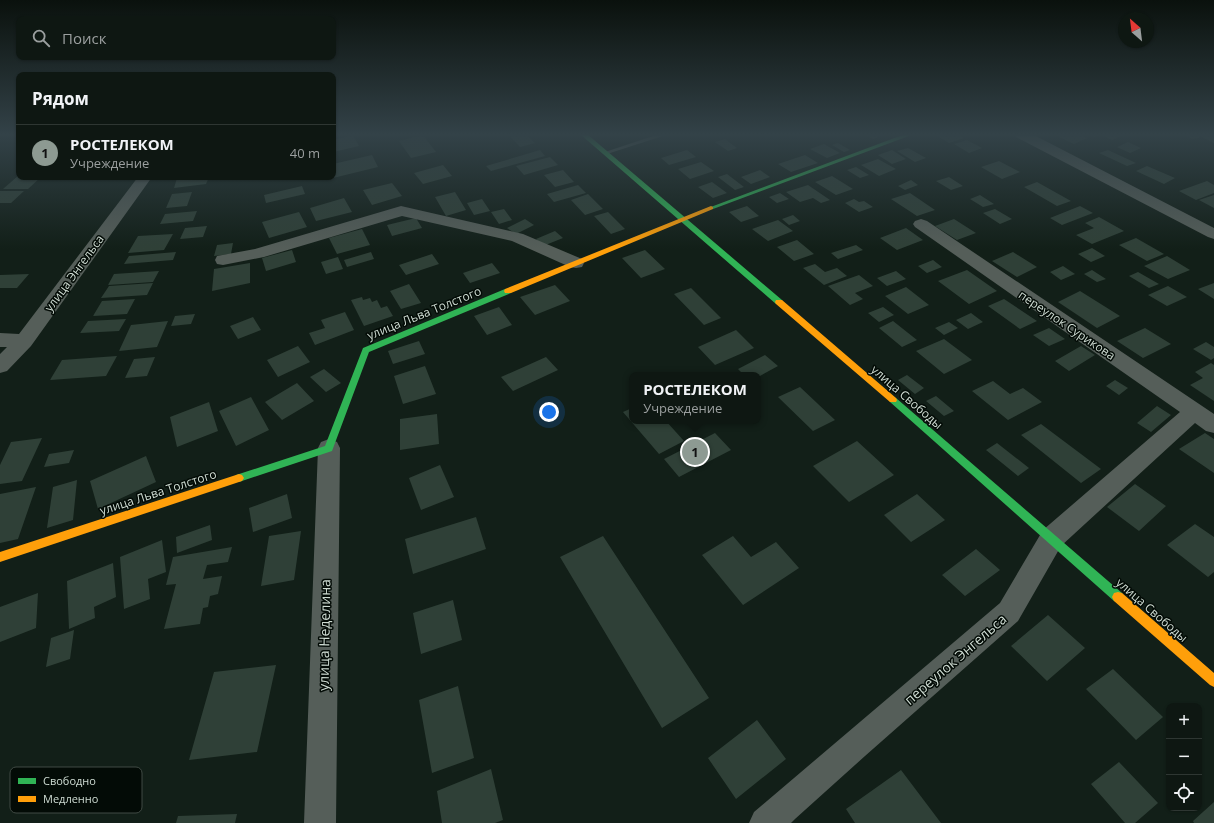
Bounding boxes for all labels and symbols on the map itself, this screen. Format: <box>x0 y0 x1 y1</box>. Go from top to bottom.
north arrow <box>1118 12 1154 48</box>
street label: улица Энгельса <box>40 231 108 315</box>
street label: улица Льва Толстого <box>364 282 484 344</box>
street label: переулок Сурикова <box>1015 286 1119 364</box>
street label: улица Свободы <box>867 361 947 433</box>
your location <box>539 402 559 422</box>
pin: 1 <box>682 437 708 467</box>
street label: улица Льва Толстого <box>98 465 218 519</box>
street label: улица Свободы <box>1112 574 1192 646</box>
street label: улица Неделина <box>314 579 334 691</box>
street label: переулок Энгельса <box>900 609 1010 709</box>
legend <box>10 767 142 813</box>
text: Свободно <box>43 773 96 788</box>
text: Медленно <box>43 791 99 806</box>

